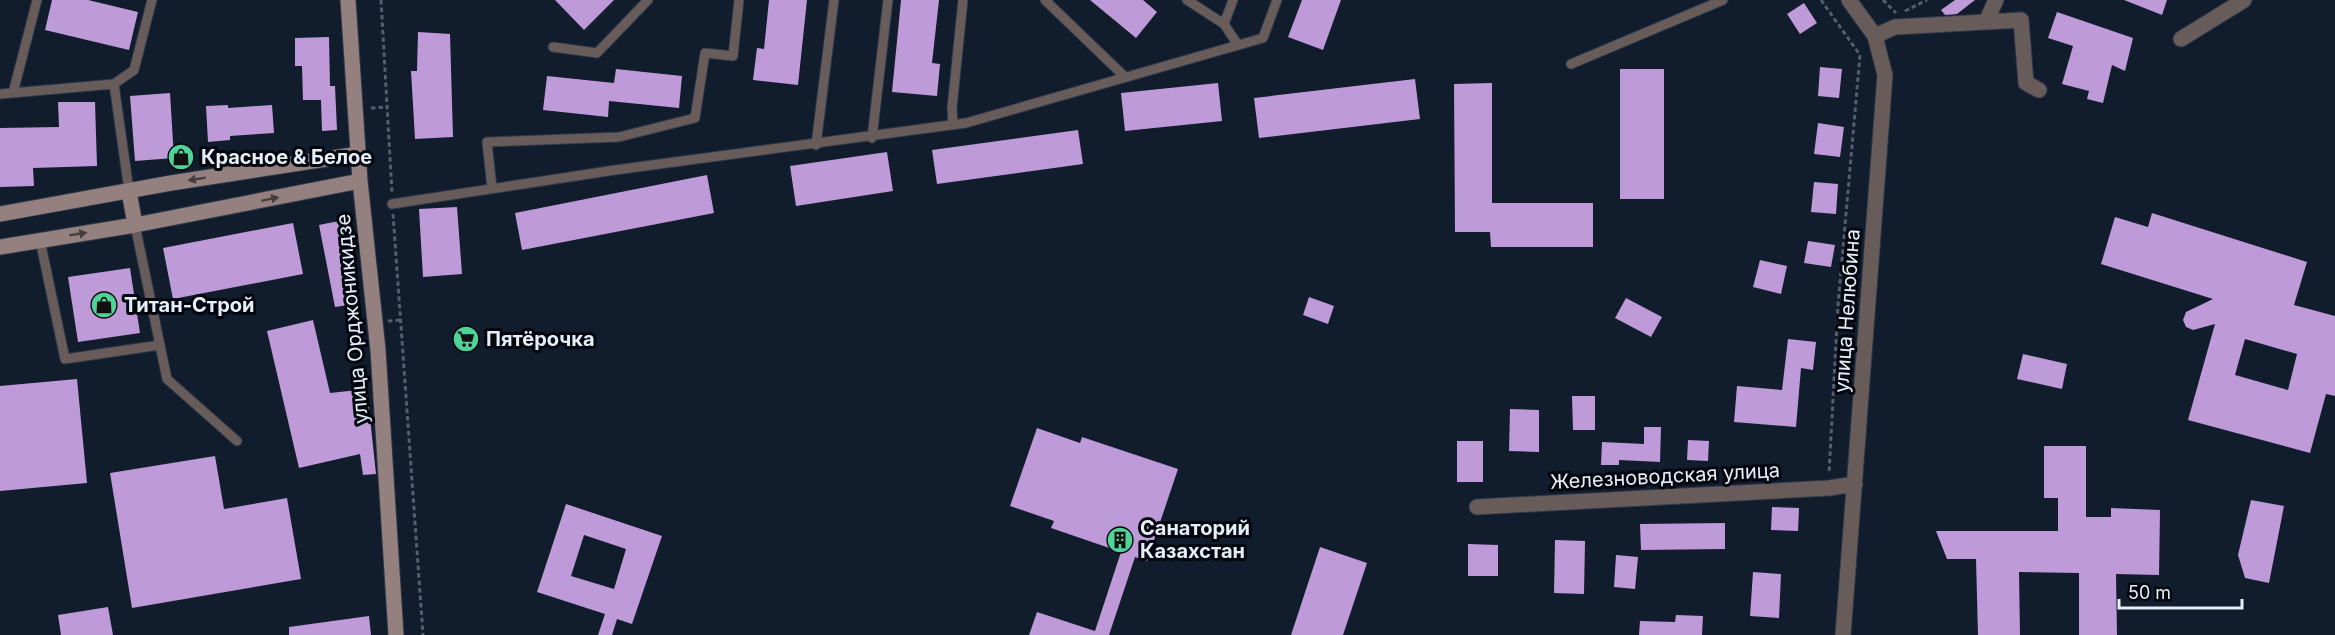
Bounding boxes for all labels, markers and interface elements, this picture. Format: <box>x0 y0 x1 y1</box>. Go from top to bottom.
shop icon: Красное & Белое <box>166 142 196 172</box>
place label: Красное & Белое <box>201 145 372 169</box>
one-way arrow <box>187 174 206 183</box>
one-way arrow <box>261 194 280 203</box>
street label: улица Орджоникидзе <box>331 213 373 425</box>
street label: улица Нелюбина <box>1829 228 1865 394</box>
one-way arrow <box>69 229 88 238</box>
shop icon: Титан-Строй <box>89 290 119 320</box>
place label: Титан-Строй <box>124 293 255 317</box>
supermarket icon: Пятёрочка <box>451 324 481 354</box>
place label: Пятёрочка <box>486 327 595 351</box>
street label: Железноводская улица <box>1549 458 1781 494</box>
place label: Санаторий Казахстан <box>1140 516 1250 563</box>
building icon: Санаторий Казахстан <box>1105 525 1135 555</box>
scale bar <box>2119 572 2242 610</box>
text: 50 m <box>2128 582 2171 603</box>

